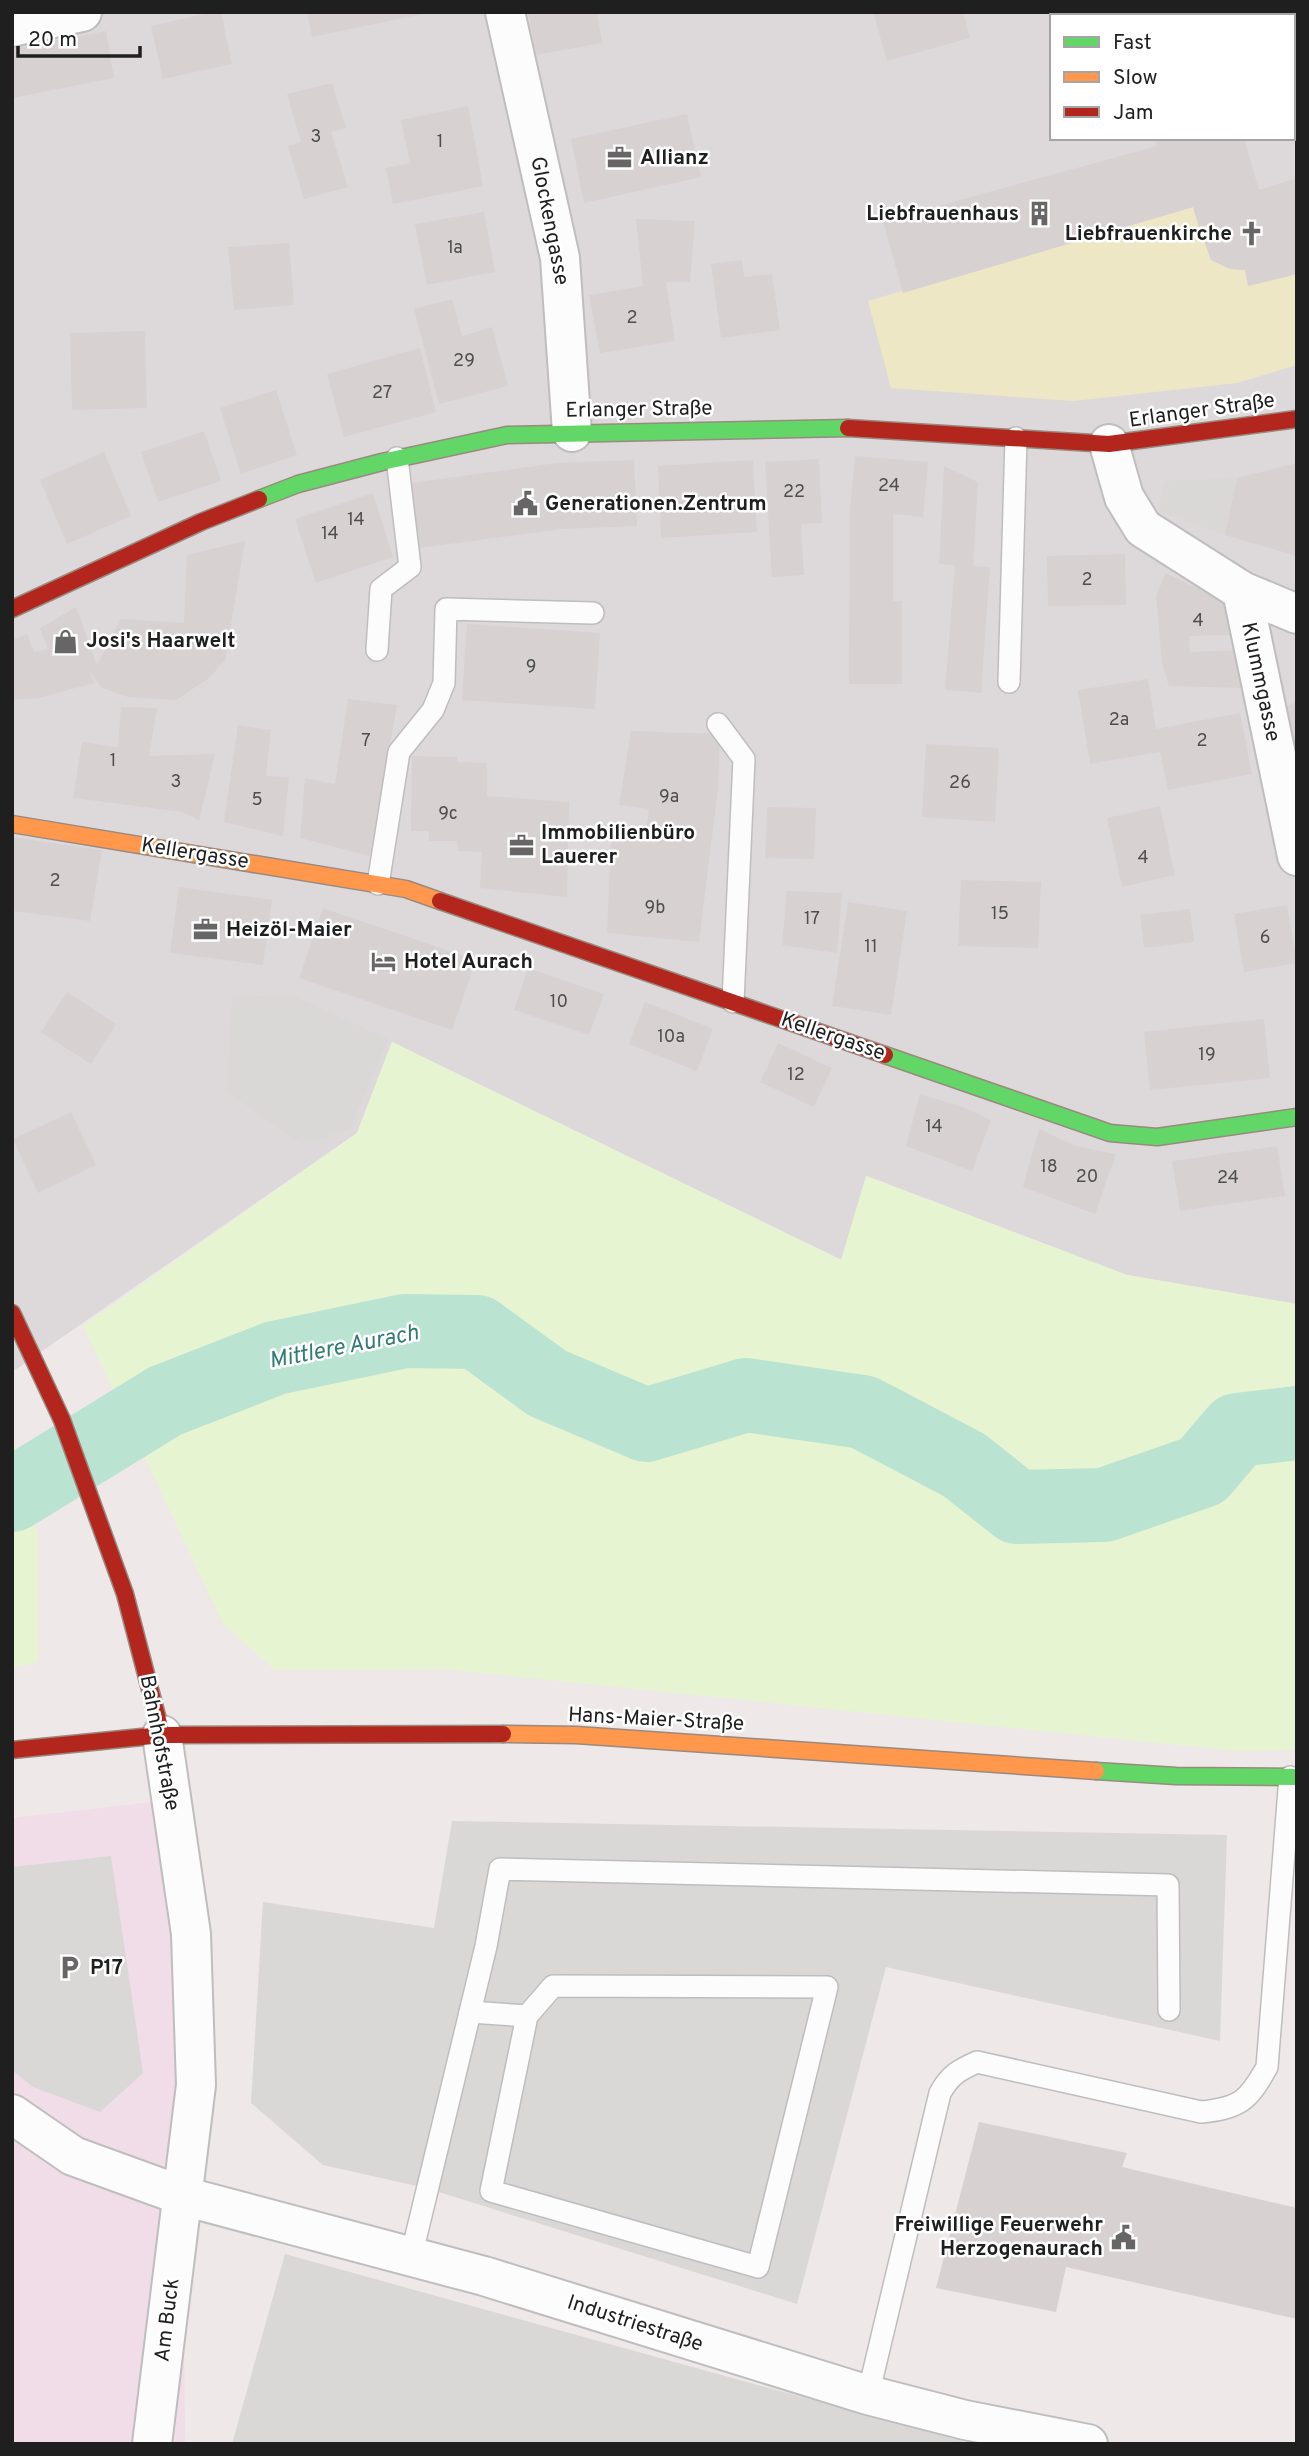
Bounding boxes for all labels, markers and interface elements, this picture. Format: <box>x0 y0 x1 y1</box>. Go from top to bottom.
scale bar <box>18 14 140 58</box>
legend <box>1050 14 1295 140</box>
text: 20 m <box>28 27 77 54</box>
text: Fast <box>1113 30 1152 57</box>
text: Slow <box>1113 65 1158 92</box>
text: Jam <box>1113 100 1154 127</box>
house number: 3 <box>311 126 321 149</box>
house number: 1 <box>437 131 443 154</box>
office icon: Allianz <box>606 144 634 172</box>
place label: Allianz <box>640 145 709 172</box>
street label: Glockengasse <box>523 154 575 288</box>
building icon: Liebfrauenhaus <box>1025 200 1053 228</box>
place label: Liebfrauenhaus <box>866 201 1019 228</box>
church icon: Liebfrauenkirche <box>1238 220 1266 248</box>
place label: Liebfrauenkirche <box>1065 221 1232 248</box>
house number: 1a <box>447 237 463 260</box>
house number: 2 <box>626 307 638 330</box>
house number: 29 <box>453 350 475 373</box>
house number: 27 <box>372 382 392 405</box>
street label: Erlanger Straße <box>1127 387 1277 435</box>
street label: Erlanger Straße <box>565 395 713 425</box>
house number: 24 <box>878 475 900 498</box>
house number: 22 <box>783 481 805 504</box>
public building icon: Generationen.Zentrum <box>511 490 539 518</box>
place label: Generationen.Zentrum <box>545 491 767 518</box>
house number: 14 <box>347 509 365 532</box>
house number: 14 <box>321 523 339 546</box>
house number: 2 <box>1081 569 1093 592</box>
house number: 4 <box>1192 610 1204 633</box>
street label: Klummgasse <box>1234 620 1286 744</box>
shop icon: Josi's Haarwelt <box>52 627 80 655</box>
place label: Josi's Haarwelt <box>86 628 236 655</box>
house number: 9 <box>526 656 536 679</box>
house number: 2a <box>1109 709 1129 732</box>
house number: 7 <box>361 730 371 753</box>
house number: 2 <box>1196 730 1208 753</box>
house number: 1 <box>110 750 116 773</box>
house number: 3 <box>171 771 181 794</box>
house number: 26 <box>949 772 971 795</box>
house number: 9a <box>659 786 679 809</box>
house number: 5 <box>251 789 263 812</box>
house number: 9c <box>438 803 458 826</box>
place label: Immobilienbüro Lauerer <box>541 820 695 871</box>
office icon: Immobilienbüro Lauerer <box>507 831 535 859</box>
street label: Kellergasse <box>139 832 251 876</box>
house number: 4 <box>1137 847 1149 870</box>
house number: 2 <box>49 870 61 893</box>
house number: 9b <box>645 897 665 920</box>
house number: 15 <box>991 903 1009 926</box>
house number: 17 <box>804 908 820 931</box>
office icon: Heizöl-Maier <box>192 916 220 944</box>
place label: Heizöl-Maier <box>226 917 352 944</box>
house number: 6 <box>1260 927 1270 950</box>
house number: 11 <box>864 936 878 959</box>
hotel icon: Hotel Aurach <box>370 948 398 976</box>
place label: Hotel Aurach <box>404 949 533 976</box>
house number: 10 <box>550 991 568 1014</box>
street label: Kellergasse <box>777 1007 889 1067</box>
house number: 10a <box>657 1026 685 1049</box>
house number: 19 <box>1198 1044 1216 1067</box>
house number: 12 <box>787 1064 805 1087</box>
house number: 14 <box>925 1116 943 1139</box>
house number: 18 <box>1040 1156 1058 1179</box>
house number: 20 <box>1076 1166 1098 1189</box>
house number: 24 <box>1217 1167 1239 1190</box>
water label: Mittlere Aurach <box>267 1319 422 1377</box>
street label: Bahnhofstraße <box>133 1673 185 1813</box>
street label: Hans-Maier-Straße <box>567 1702 745 1738</box>
parking icon: P17 <box>56 1954 84 1982</box>
place label: P17 <box>90 1955 123 1982</box>
place label: Freiwillige Feuerwehr Herzogenaurach <box>894 2212 1103 2263</box>
public building icon: Freiwillige Feuerwehr Herzogenaurach <box>1109 2223 1137 2251</box>
street label: Am Buck <box>149 2277 187 2363</box>
street label: Industriestraße <box>564 2289 706 2359</box>

